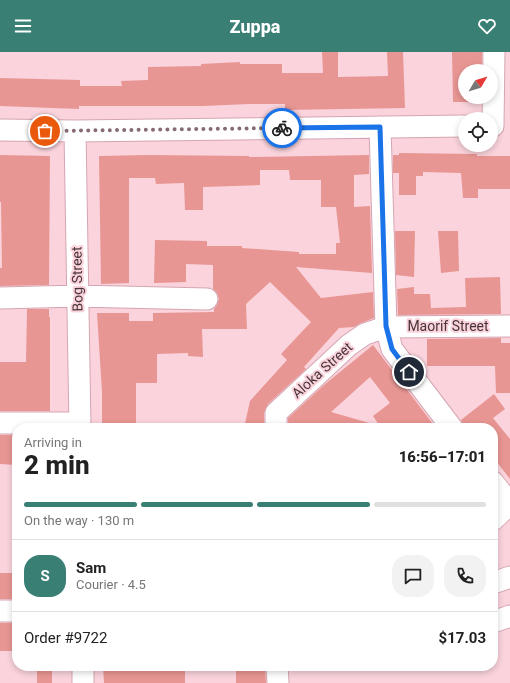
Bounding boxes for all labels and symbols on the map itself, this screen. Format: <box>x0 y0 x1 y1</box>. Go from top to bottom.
north arrow <box>458 64 498 104</box>
courier <box>262 108 302 148</box>
pin <box>28 114 62 148</box>
street label: Bog Street <box>68 246 86 312</box>
street label: Maorif Street <box>407 318 489 334</box>
street label: Aloka Street <box>289 338 356 401</box>
pin <box>392 355 426 389</box>

